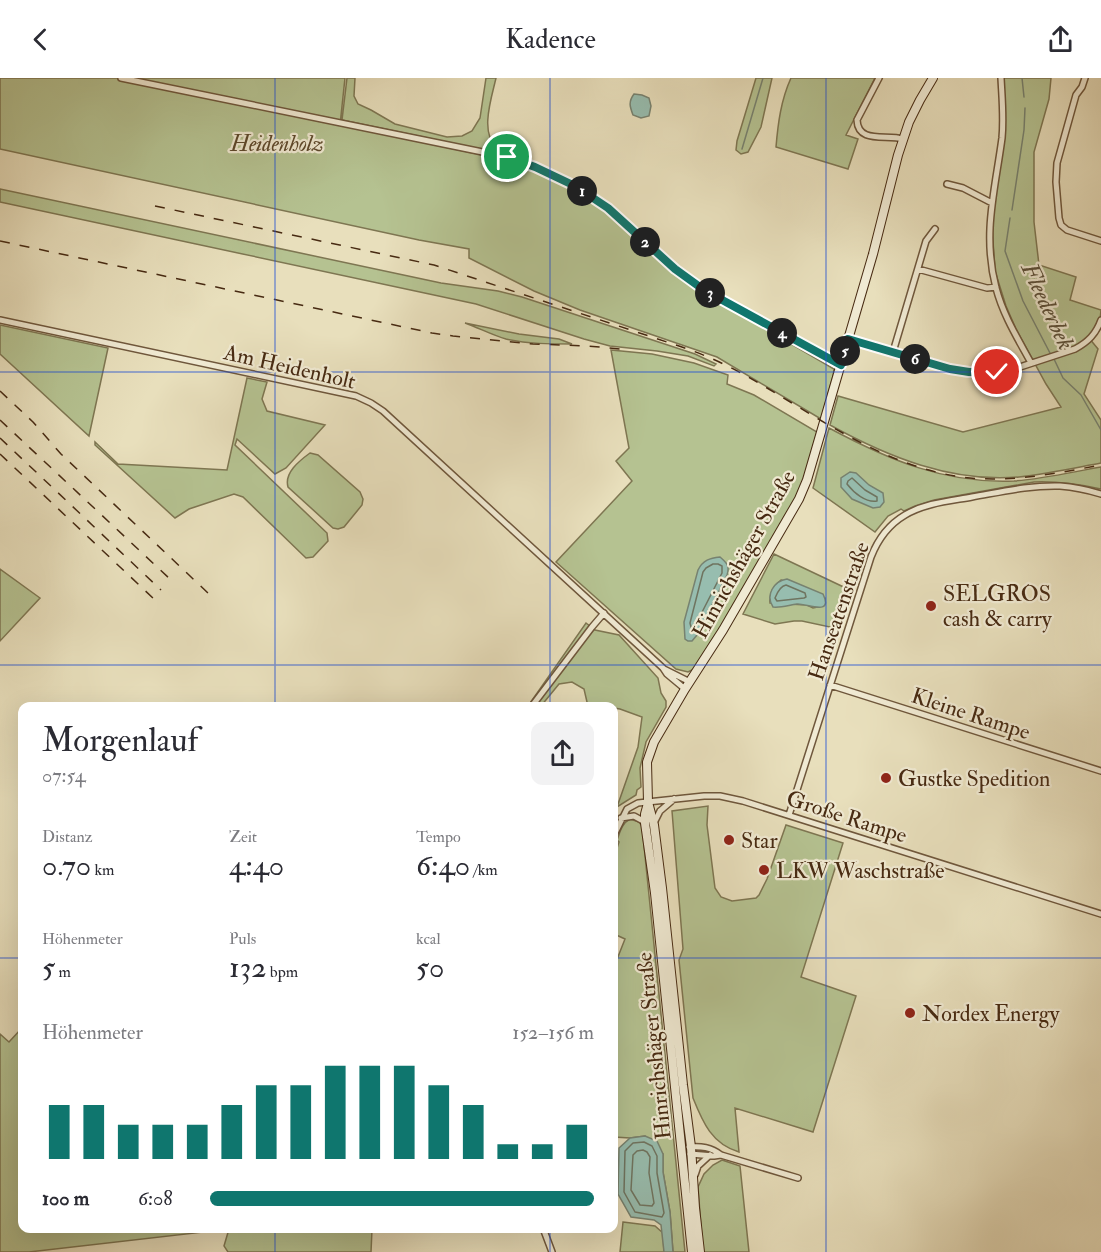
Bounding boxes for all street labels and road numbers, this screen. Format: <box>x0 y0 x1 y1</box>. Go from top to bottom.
street label: Am Heidenholt <box>220 338 358 396</box>
street label: Hinrichshäger Straße <box>686 465 802 644</box>
street label: Hanseatenstraße <box>802 538 876 684</box>
street label: Kleine Rampe <box>907 682 1034 747</box>
street label: Große Rampe <box>783 784 910 851</box>
street label: Hinrichshäger Straße <box>630 951 678 1141</box>

